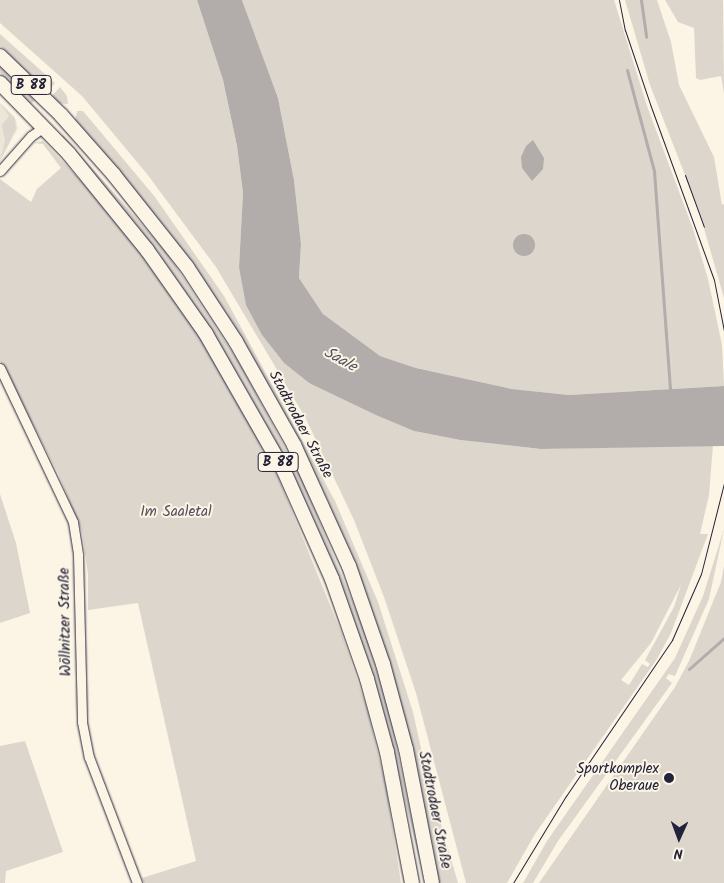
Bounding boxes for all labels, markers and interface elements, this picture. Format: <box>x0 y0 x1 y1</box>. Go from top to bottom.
road number: B 88 <box>10 74 52 96</box>
water label: Saale <box>320 343 360 377</box>
street label: Stadtrodaer Straße <box>264 368 336 482</box>
road number: B 88 <box>257 451 299 474</box>
park label: Im Saaletal <box>140 504 212 522</box>
street label: Wöllnitzer Straße <box>56 567 76 677</box>
street label: Stadtrodaer Straße <box>414 750 454 870</box>
place label: Sportkomplex Oberaue <box>577 760 659 795</box>
marker: Sportkomplex Oberaue <box>663 772 675 784</box>
north arrow <box>654 813 704 863</box>
text: N <box>674 842 683 864</box>

